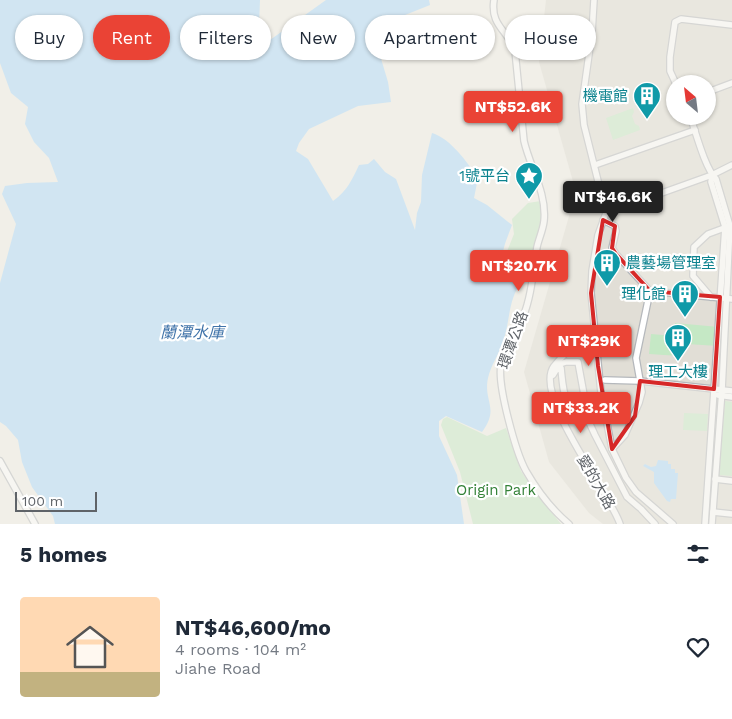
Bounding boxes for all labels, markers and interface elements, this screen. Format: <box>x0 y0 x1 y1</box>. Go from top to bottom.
chip: Buy <box>15 15 83 60</box>
chip: Rent <box>93 15 170 60</box>
chip: Filters <box>180 15 271 60</box>
chip: New <box>281 15 355 60</box>
chip: Apartment <box>365 15 495 60</box>
chip: House <box>505 15 596 60</box>
north arrow <box>666 75 716 125</box>
map controls <box>666 75 716 125</box>
building icon: 機電館 <box>632 81 662 120</box>
place label: 機電館 <box>583 87 628 105</box>
pin: NT$52.6K <box>461 90 565 133</box>
text: NT$52.6K <box>475 97 551 116</box>
place icon: 1號平台 <box>514 161 544 200</box>
place label: 1號平台 <box>459 167 510 185</box>
pin: NT$46.6K <box>561 180 665 223</box>
text: NT$46.6K <box>574 187 652 206</box>
building icon: 農藝場管理室 <box>592 248 622 287</box>
pin: NT$20.7K <box>467 250 571 292</box>
place label: 農藝場管理室 <box>626 254 716 272</box>
text: NT$20.7K <box>481 256 557 275</box>
building icon: 理化館 <box>670 279 700 318</box>
place label: 理化館 <box>621 285 666 303</box>
street label: 環潭公路 <box>494 309 532 371</box>
water label: 蘭潭水庫 <box>160 323 227 342</box>
building icon: 理工大樓 <box>663 323 693 362</box>
pin: NT$29K <box>548 324 630 367</box>
text: NT$29K <box>558 331 620 350</box>
place label: 理工大樓 <box>648 363 708 381</box>
pin: NT$33.2K <box>529 392 633 434</box>
text: NT$33.2K <box>543 398 619 417</box>
street label: 愛的大路 <box>573 452 619 512</box>
park label: Origin Park <box>456 481 536 499</box>
scale bar <box>15 489 98 512</box>
text: 100 m <box>22 493 63 509</box>
icon: filters <box>684 540 712 568</box>
text: 5 homes <box>20 542 107 567</box>
text: NT$46,600/mo <box>175 615 331 640</box>
icon: home <box>60 617 120 677</box>
icon: heart <box>684 633 712 661</box>
text: 4 rooms · 104 m² <box>175 640 306 659</box>
text: Jiahe Road <box>175 659 261 678</box>

